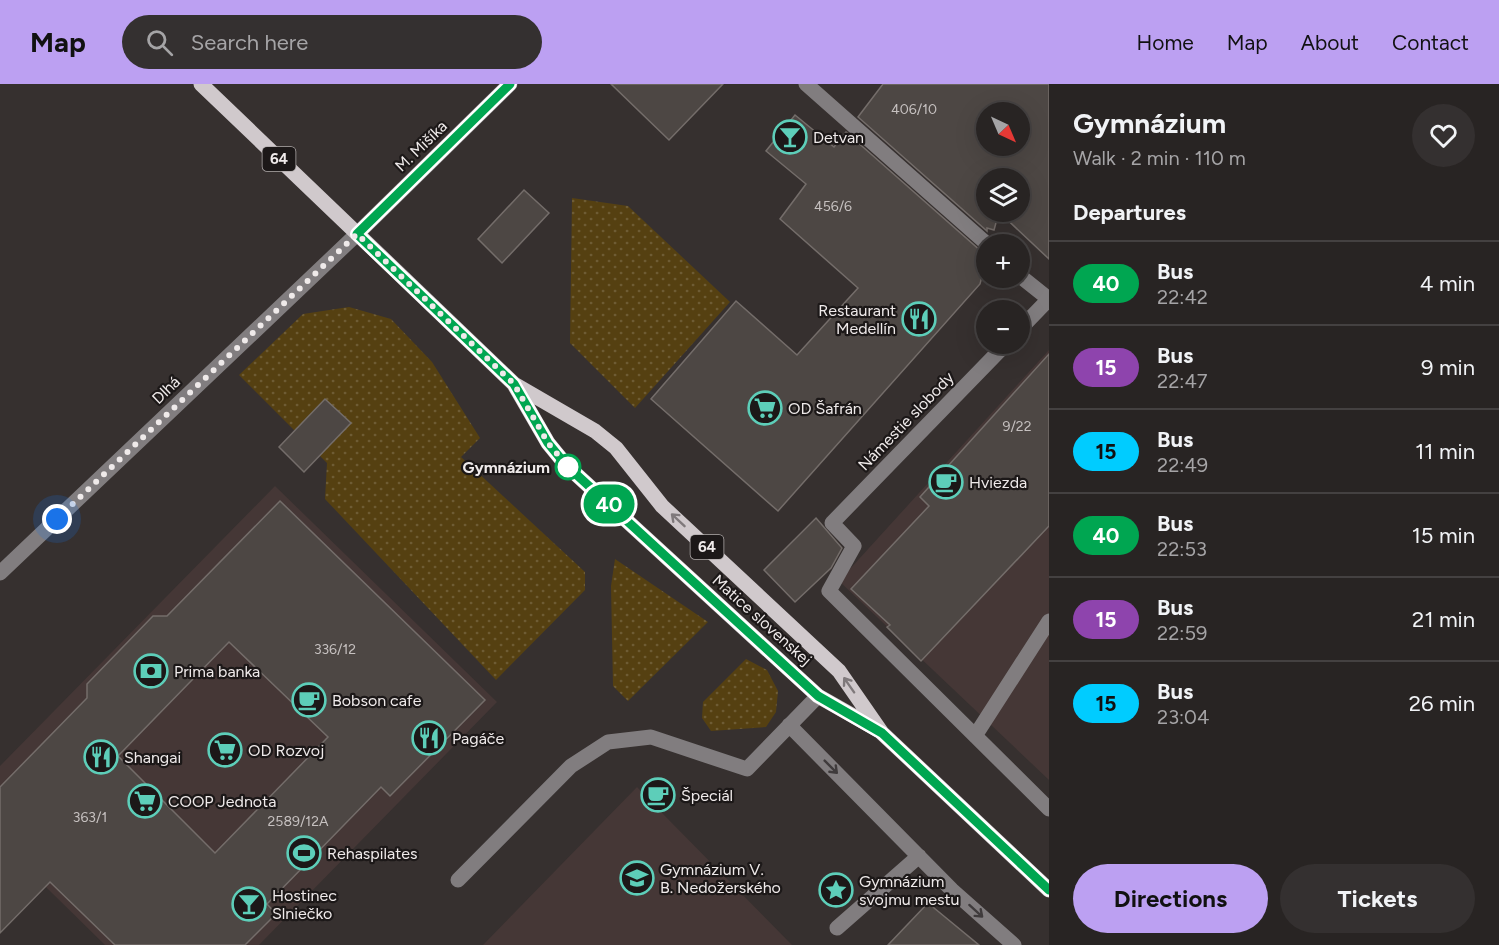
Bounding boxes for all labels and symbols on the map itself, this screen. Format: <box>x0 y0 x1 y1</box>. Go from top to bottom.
house number: 406/10 <box>891 101 937 118</box>
north arrow <box>976 102 1030 156</box>
street label: M. Mišíka <box>391 117 451 175</box>
bar icon: Detvan <box>772 119 808 155</box>
place label: Detvan <box>813 128 864 147</box>
road number: 64 <box>262 147 296 171</box>
house number: 456/6 <box>814 198 852 215</box>
place label: Restaurant Medellín <box>818 301 896 338</box>
restaurant icon: Restaurant Medellín <box>901 301 937 337</box>
street label: Námestie slobody <box>854 367 958 474</box>
street label: Dlhá <box>148 372 184 408</box>
supermarket icon: OD Šafrán <box>747 390 783 426</box>
place label: OD Šafrán <box>788 399 862 418</box>
house number: 9/22 <box>1002 418 1032 435</box>
marker: Gymnázium <box>555 454 581 480</box>
place label: Gymnázium <box>463 458 550 477</box>
cafe icon: Hviezda <box>928 464 964 500</box>
place label: Hviezda <box>969 473 1027 492</box>
line badge: 40 <box>582 484 636 524</box>
your location <box>42 504 72 534</box>
one-way arrow <box>671 513 686 528</box>
road number: 64 <box>690 535 724 559</box>
street label: Matice slovenskej <box>709 571 815 669</box>
house number: 336/12 <box>314 641 356 658</box>
bank icon: Prima banka <box>133 653 169 689</box>
place label: Prima banka <box>174 662 260 681</box>
one-way arrow <box>843 677 855 693</box>
cafe icon: Bobson cafe <box>291 682 327 718</box>
place label: Bobson cafe <box>332 691 422 710</box>
restaurant icon: Pagáče <box>411 720 447 756</box>
place label: Pagáče <box>452 729 504 748</box>
supermarket icon: OD Rozvoj <box>207 732 243 768</box>
restaurant icon: Shangai <box>83 739 119 775</box>
place label: OD Rozvoj <box>248 741 324 760</box>
place label: Shangai <box>124 748 181 767</box>
one-way arrow <box>823 760 838 774</box>
cafe icon: Špeciál <box>640 777 676 813</box>
supermarket icon: COOP Jednota <box>127 783 163 819</box>
place label: Špeciál <box>681 786 733 805</box>
place label: COOP Jednota <box>168 792 276 811</box>
house number: 363/1 <box>73 809 107 826</box>
house number: 2589/12A <box>268 813 329 830</box>
sports icon: Rehaspilates <box>286 835 322 871</box>
place label: Rehaspilates <box>327 844 417 863</box>
school or university icon: Gymnázium V. B. Nedožerského <box>619 860 655 896</box>
place label: Gymnázium V. B. Nedožerského <box>660 860 781 897</box>
place icon: Gymnázium svojmu mestu <box>818 872 854 908</box>
place label: Gymnázium svojmu mestu <box>859 872 959 909</box>
bar icon: Hostinec Slniečko <box>231 886 267 922</box>
place label: Hostinec Slniečko <box>272 886 337 923</box>
one-way arrow <box>968 904 983 918</box>

